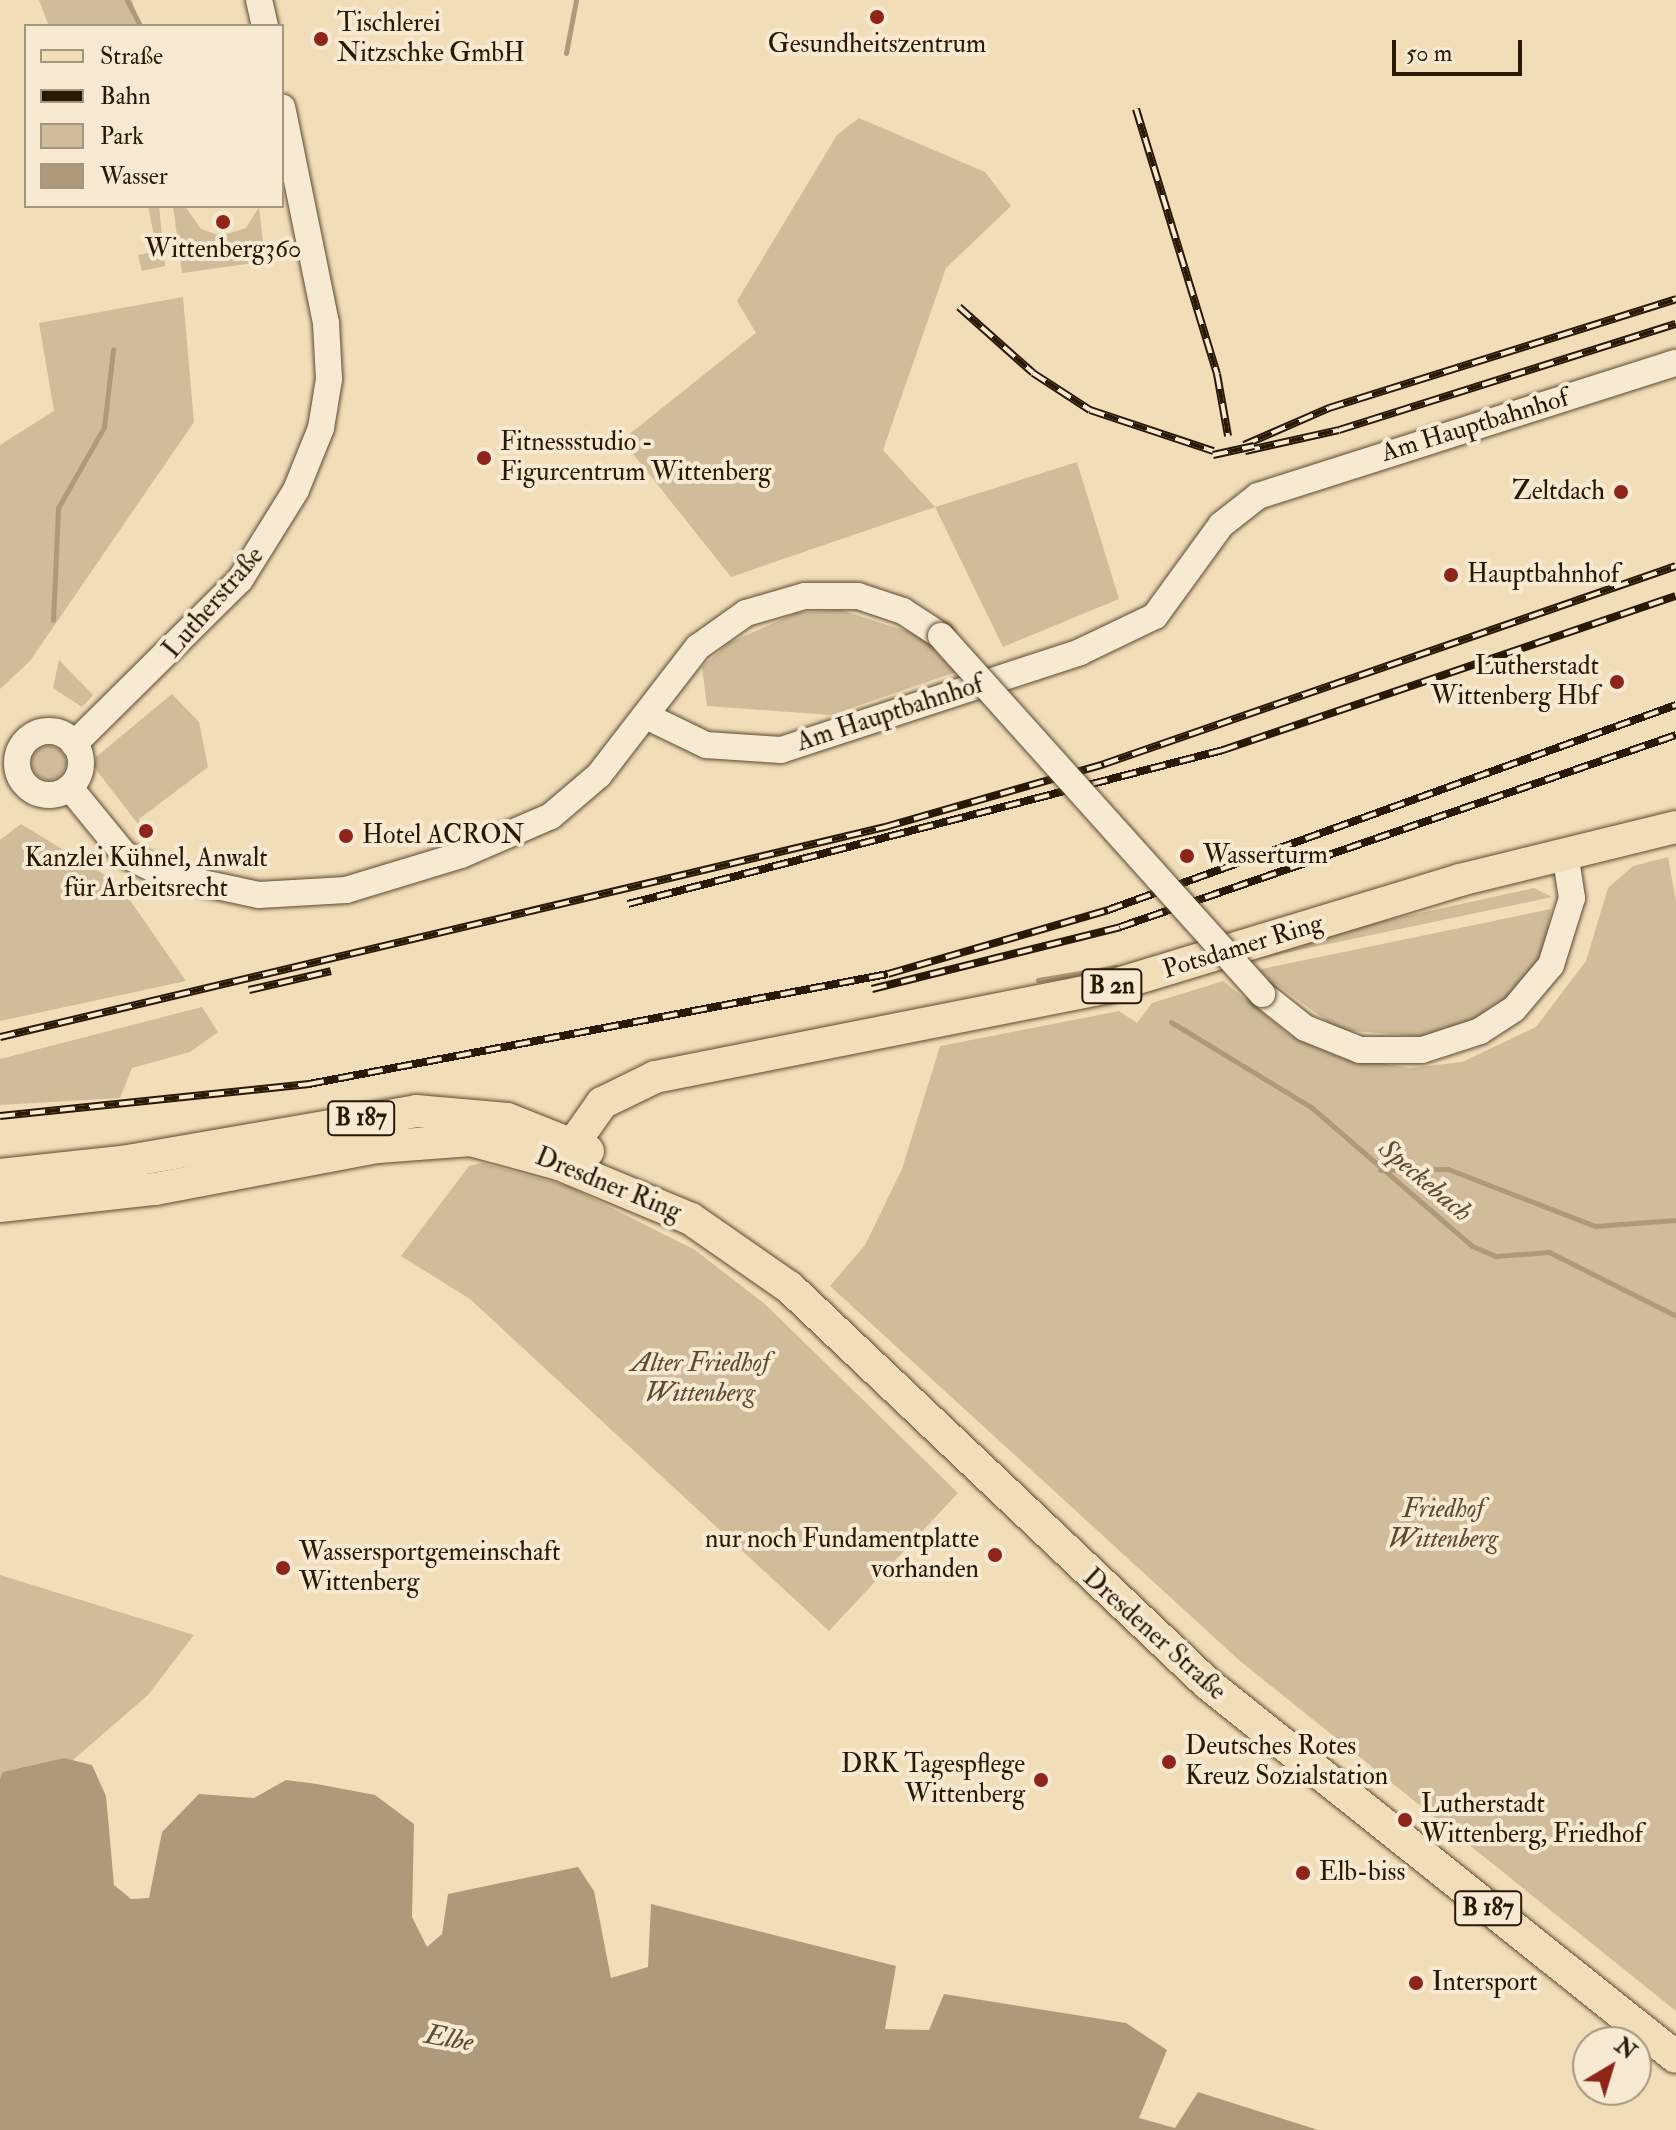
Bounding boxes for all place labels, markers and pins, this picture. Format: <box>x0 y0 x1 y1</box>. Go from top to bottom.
place label: Tischlerei Nitzschke GmbH <box>337 8 525 70</box>
marker: Gesundheitszentrum <box>868 8 886 26</box>
place label: Gesundheitszentrum <box>768 29 986 61</box>
marker: Tischlerei Nitzschke GmbH <box>312 30 330 48</box>
marker: Wittenberg360 <box>214 213 232 231</box>
place label: Wittenberg360 <box>145 234 301 266</box>
place label: Fitnessstudio - Figurcentrum Wittenberg <box>500 427 771 488</box>
marker: Fitnessstudio - Figurcentrum Wittenberg <box>475 449 493 467</box>
place label: Zeltdach <box>1512 476 1605 508</box>
marker: Zeltdach <box>1612 483 1630 501</box>
place label: Hauptbahnhof <box>1467 559 1619 591</box>
marker: Hauptbahnhof <box>1442 566 1460 584</box>
place label: Lutherstadt Wittenberg Hbf <box>1431 651 1599 712</box>
marker: Lutherstadt Wittenberg Hbf <box>1606 671 1628 693</box>
place label: Hotel ACRON <box>362 820 524 852</box>
marker: Kanzlei Kühnel, Anwalt für Arbeitsrecht <box>137 822 155 840</box>
marker: Hotel ACRON <box>337 827 355 845</box>
place label: Wasserturm <box>1203 840 1328 872</box>
place label: Kanzlei Kühnel, Anwalt für Arbeitsrecht <box>24 843 268 904</box>
marker: Wasserturm <box>1178 847 1196 865</box>
place label: nur noch Fundamentplatte vorhanden <box>705 1524 979 1586</box>
place label: Wassersportgemeinschaft Wittenberg <box>299 1537 560 1598</box>
marker: nur noch Fundamentplatte vorhanden <box>986 1546 1004 1564</box>
marker: Wassersportgemeinschaft Wittenberg <box>274 1559 292 1577</box>
place label: Deutsches Rotes Kreuz Sozialstation <box>1185 1731 1388 1792</box>
place label: DRK Tagespflege Wittenberg <box>841 1749 1025 1810</box>
marker: Deutsches Rotes Kreuz Sozialstation <box>1160 1753 1178 1771</box>
marker: DRK Tagespflege Wittenberg <box>1032 1771 1050 1789</box>
place label: Lutherstadt Wittenberg, Friedhof <box>1421 1789 1643 1850</box>
marker: Lutherstadt Wittenberg, Friedhof <box>1396 1811 1414 1829</box>
place label: Elb-biss <box>1319 1857 1405 1889</box>
marker: Elb-biss <box>1294 1864 1312 1882</box>
place label: Intersport <box>1432 1967 1537 1999</box>
marker: Intersport <box>1407 1974 1425 1992</box>

